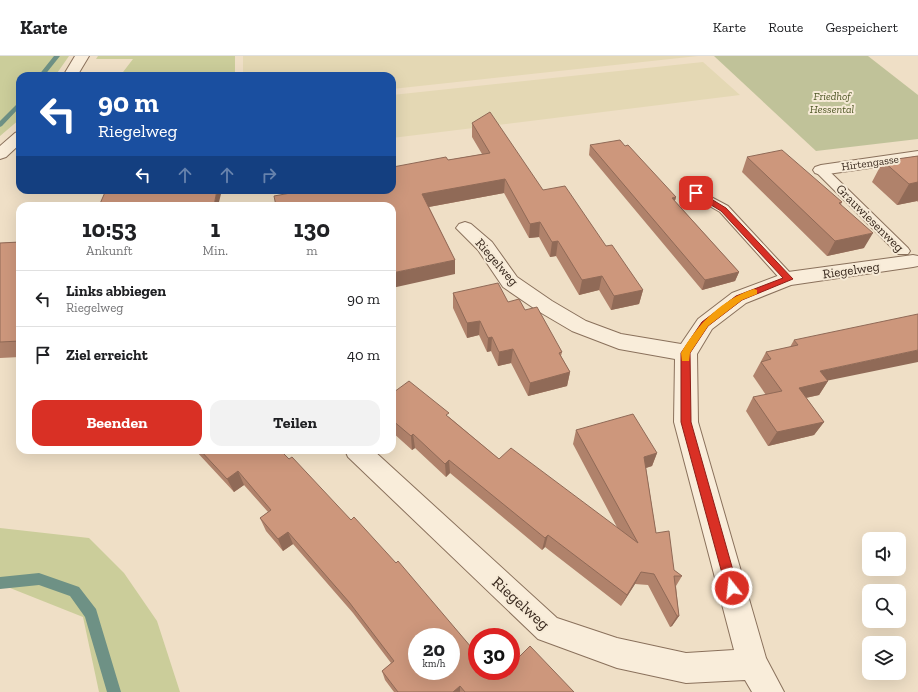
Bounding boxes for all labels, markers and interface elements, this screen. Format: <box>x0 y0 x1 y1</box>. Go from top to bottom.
text: Karte <box>20 16 68 39</box>
text: Karte <box>713 19 746 36</box>
text: Route <box>768 19 803 36</box>
text: Gespeichert <box>825 19 898 36</box>
text: 90 m <box>98 86 159 119</box>
icon: left <box>32 88 84 140</box>
park label: Friedhof Hessental <box>810 90 855 116</box>
text: Riegelweg <box>98 120 177 142</box>
street label: Hirtengasse <box>841 153 899 173</box>
icon: left <box>132 164 154 186</box>
icon: ahead <box>174 164 196 186</box>
icon: ahead <box>216 164 238 186</box>
icon: right <box>258 164 280 186</box>
pin <box>679 176 713 210</box>
street label: Grauwiesenweg <box>833 181 907 255</box>
icon: arrive <box>685 182 707 204</box>
text: 10:53 <box>82 214 137 243</box>
text: 1 <box>210 214 220 243</box>
text: 130 <box>294 214 330 243</box>
street label: Riegelweg <box>473 235 521 289</box>
text: Ankunft <box>86 243 132 258</box>
text: Min. <box>203 243 228 258</box>
text: m <box>306 243 318 258</box>
street label: Riegelweg <box>822 259 880 281</box>
text: Links abbiegen <box>66 282 166 300</box>
icon: left <box>32 288 54 310</box>
text: 90 m <box>347 290 380 308</box>
text: Riegelweg <box>66 300 123 315</box>
icon: arrive <box>32 344 54 366</box>
text: Ziel erreicht <box>66 346 148 364</box>
text: 40 m <box>347 346 380 364</box>
button: Beenden <box>32 400 202 446</box>
button: Teilen <box>210 400 380 446</box>
map controls <box>862 532 906 680</box>
button: sound <box>862 532 906 576</box>
position arrow <box>711 567 753 609</box>
street label: Riegelweg <box>488 572 554 634</box>
button: search <box>862 584 906 628</box>
speed limit sign: 30 <box>468 628 520 680</box>
button: layers <box>862 636 906 680</box>
text: 20 <box>423 637 445 661</box>
text: km/h <box>423 658 445 670</box>

